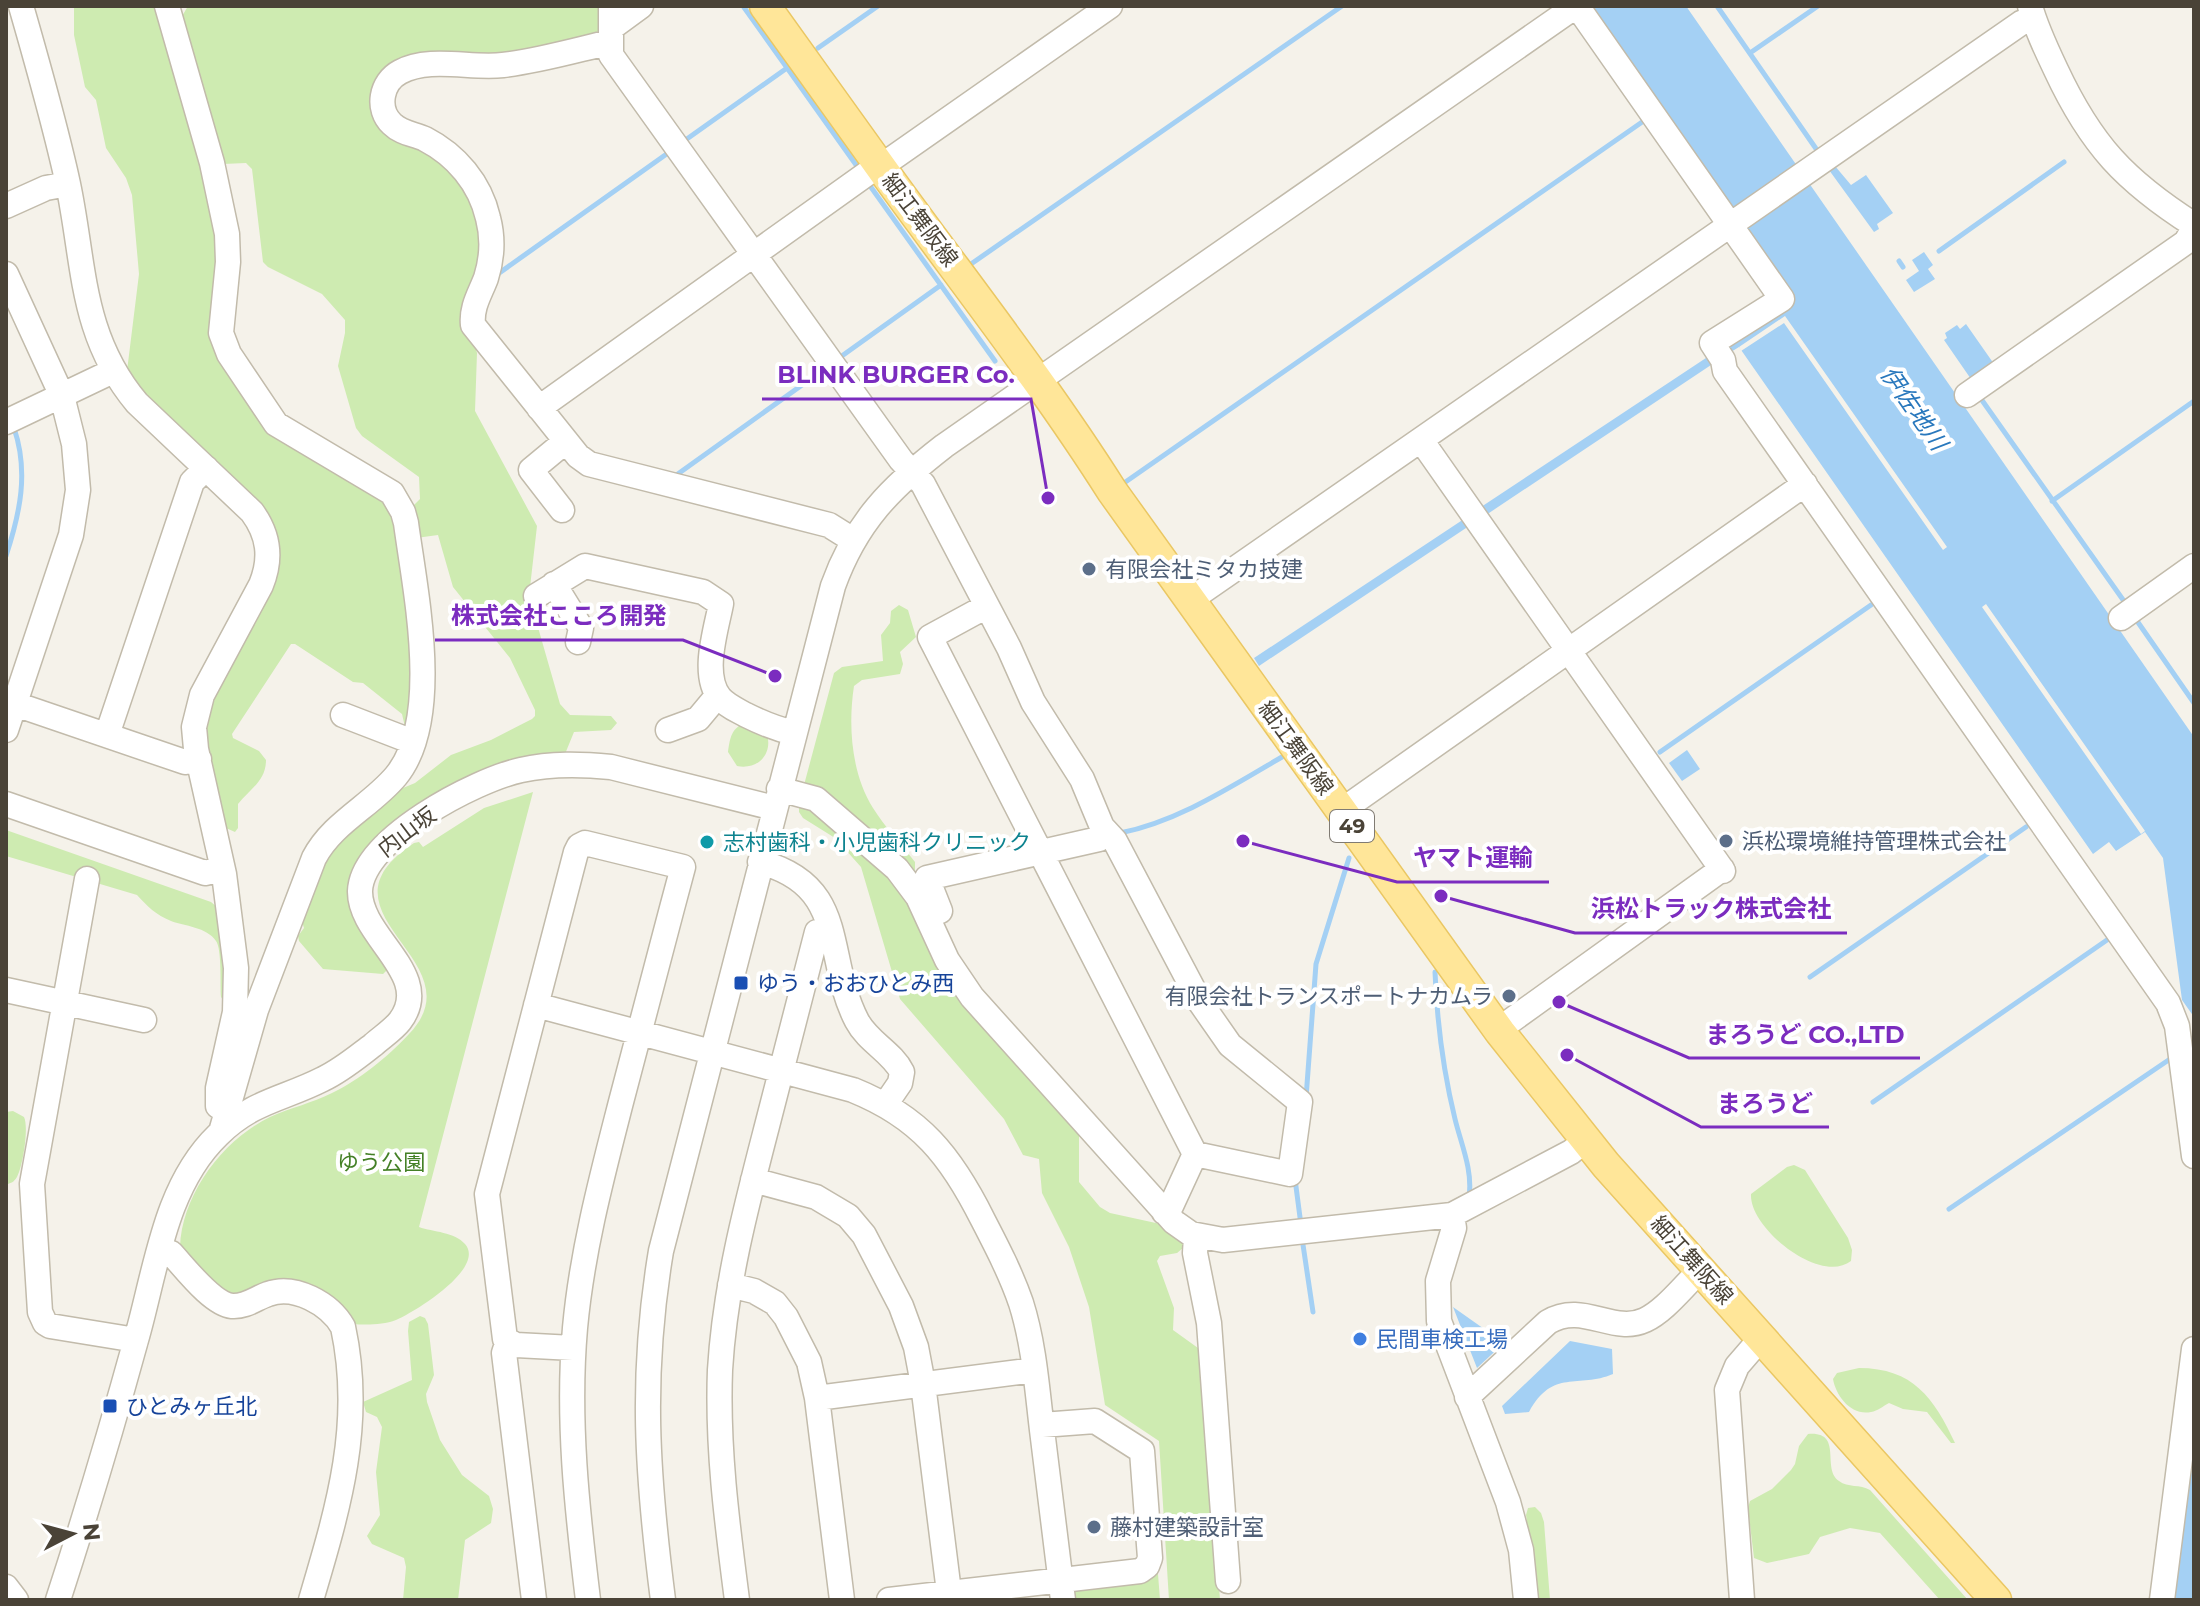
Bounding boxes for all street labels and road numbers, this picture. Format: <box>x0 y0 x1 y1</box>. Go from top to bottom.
street label: 細江舞阪線 <box>876 168 964 272</box>
street label: 細江舞阪線 <box>1253 696 1339 800</box>
street label: 内山坂 <box>373 801 441 863</box>
road number: 49 <box>1330 810 1374 842</box>
street label: 細江舞阪線 <box>1645 1210 1739 1310</box>

